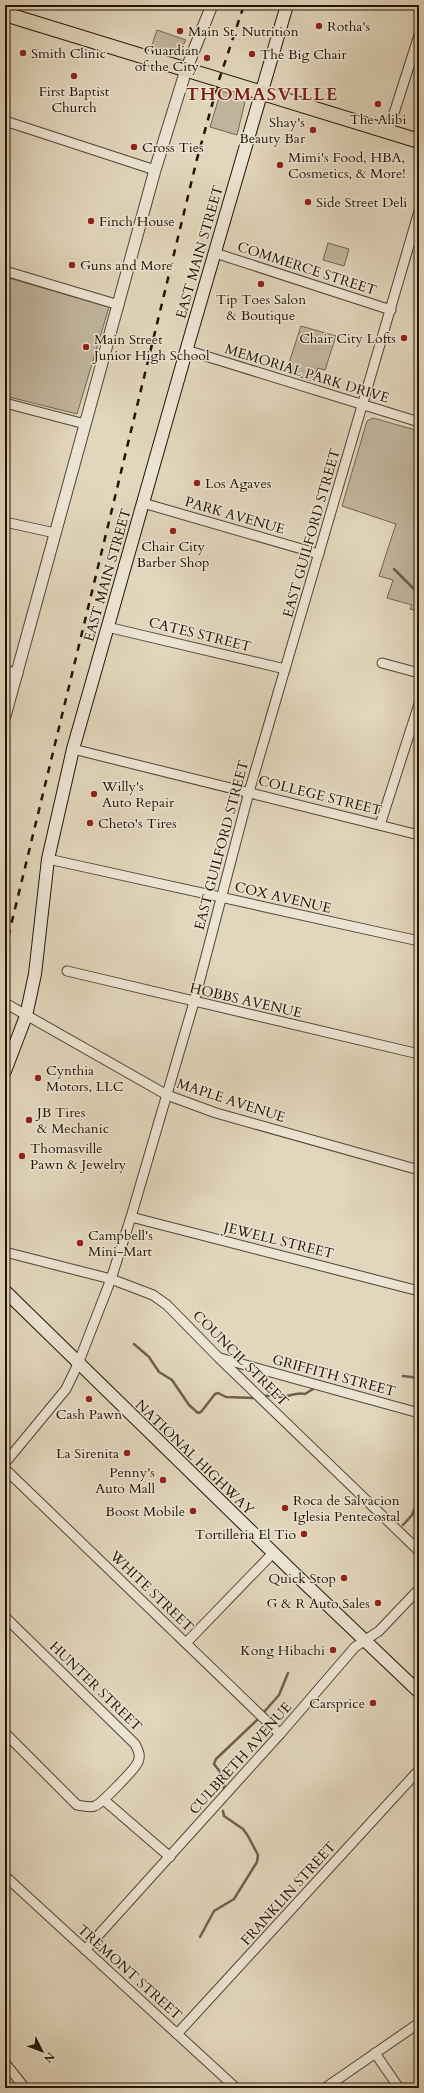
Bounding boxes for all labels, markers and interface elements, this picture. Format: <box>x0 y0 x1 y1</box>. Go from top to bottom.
place label: Rotha's <box>327 17 371 36</box>
marker: Rotha's <box>314 21 324 31</box>
place label: Main St. Nutrition <box>188 22 299 41</box>
marker: Main St. Nutrition <box>175 26 185 36</box>
place label: Guardian of the City <box>135 41 200 76</box>
place label: Smith Clinic <box>31 44 106 63</box>
place label: The Big Chair <box>260 45 348 64</box>
marker: Smith Clinic <box>18 48 28 58</box>
marker: The Big Chair <box>247 49 257 59</box>
marker: Guardian of the City <box>202 53 212 63</box>
marker: First Baptist Church <box>69 71 79 81</box>
place label: First Baptist Church <box>39 82 110 117</box>
district label: THOMASVILLE <box>186 82 338 107</box>
marker: The Alibi <box>373 99 383 109</box>
place label: The Alibi <box>350 110 407 129</box>
place label: Shay's Beauty Bar <box>239 113 306 148</box>
marker: Shay's Beauty Bar <box>308 125 318 135</box>
place label: Cross Ties <box>142 138 204 157</box>
marker: Cross Ties <box>129 142 139 152</box>
place label: Mimi's Food, HBA, Cosmetics, & More! <box>288 148 406 183</box>
marker: Mimi's Food, HBA, Cosmetics, & More! <box>275 160 285 170</box>
street label: EAST MAIN STREET <box>171 183 228 321</box>
place label: Side Street Deli <box>316 193 407 212</box>
marker: Side Street Deli <box>303 197 313 207</box>
place label: Finch House <box>99 212 175 231</box>
marker: Finch House <box>86 216 96 226</box>
street label: COMMERCE STREET <box>235 237 379 300</box>
place label: Guns and More <box>80 256 173 275</box>
marker: Guns and More <box>67 260 77 270</box>
marker: Tip Toes Salon & Boutique <box>256 279 266 289</box>
place label: Tip Toes Salon & Boutique <box>216 290 306 325</box>
place label: Chair City Lofts <box>299 329 396 348</box>
place label: Main Street Junior High School <box>92 330 210 365</box>
marker: Chair City Lofts <box>399 333 409 343</box>
street label: MEMORIAL PARK DRIVE <box>222 339 392 408</box>
marker: Main Street Junior High School <box>81 342 91 352</box>
street label: EAST GUILFORD STREET <box>278 446 345 620</box>
place label: Los Agaves <box>205 474 272 493</box>
marker: Los Agaves <box>192 478 202 488</box>
street label: PARK AVENUE <box>183 492 287 539</box>
street label: EAST MAIN STREET <box>79 506 136 644</box>
marker: Chair City Barber Shop <box>168 526 178 536</box>
place label: Chair City Barber Shop <box>136 537 210 572</box>
street label: CATES STREET <box>147 613 253 656</box>
street label: EAST GUILFORD STREET <box>190 758 253 932</box>
street label: COLLEGE STREET <box>256 771 384 820</box>
place label: Willy's Auto Repair <box>101 777 175 812</box>
marker: Willy's Auto Repair <box>89 789 99 799</box>
place label: Cheto's Tires <box>98 814 177 833</box>
marker: Cheto's Tires <box>85 818 95 828</box>
street label: COX AVENUE <box>233 877 333 918</box>
street label: HOBBS AVENUE <box>188 978 304 1023</box>
place label: Cynthia Motors, LLC <box>46 1061 124 1096</box>
marker: Cynthia Motors, LLC <box>33 1073 43 1083</box>
street label: MAPLE AVENUE <box>174 1074 288 1127</box>
place label: JB Tires & Mechanic <box>35 1103 109 1138</box>
marker: JB Tires & Mechanic <box>24 1115 34 1125</box>
place label: Thomasville Pawn & Jewelry <box>30 1139 127 1174</box>
marker: Thomasville Pawn & Jewelry <box>17 1151 27 1161</box>
street label: JEWELL STREET <box>220 1217 336 1263</box>
place label: Campbell's Mini-Mart <box>88 1226 153 1261</box>
marker: Campbell's Mini-Mart <box>75 1238 85 1248</box>
street label: COUNCIL STREET <box>189 1306 293 1410</box>
street label: GRIFFITH STREET <box>270 1350 397 1401</box>
marker: Cash Pawn <box>84 1394 94 1404</box>
street label: NATIONAL HIGHWAY <box>131 1396 259 1520</box>
place label: Cash Pawn <box>56 1405 122 1424</box>
place label: La Sirenita <box>56 1444 119 1463</box>
marker: La Sirenita <box>122 1448 132 1458</box>
place label: Penny's Auto Mall <box>95 1463 155 1498</box>
marker: Penny's Auto Mall <box>158 1475 168 1485</box>
place label: Roca de Salvacion Iglesia Pentecostal <box>293 1491 400 1526</box>
place label: Boost Mobile <box>105 1502 185 1521</box>
marker: Roca de Salvacion Iglesia Pentecostal <box>280 1503 290 1513</box>
marker: Boost Mobile <box>188 1506 198 1516</box>
place label: Tortilleria El Tio <box>195 1525 296 1544</box>
marker: Tortilleria El Tio <box>299 1529 309 1539</box>
street label: WHITE STREET <box>105 1546 198 1636</box>
place label: Quick Stop <box>268 1569 336 1588</box>
marker: Quick Stop <box>339 1573 349 1583</box>
place label: G & R Auto Sales <box>266 1594 370 1613</box>
marker: G & R Auto Sales <box>373 1598 383 1608</box>
street label: HUNTER STREET <box>45 1637 146 1736</box>
place label: Kong Hibachi <box>240 1641 325 1660</box>
marker: Kong Hibachi <box>328 1645 338 1655</box>
place label: Carsprice <box>309 1694 365 1713</box>
street label: CULBRETH AVENUE <box>185 1698 296 1819</box>
marker: Carsprice <box>368 1698 378 1708</box>
street label: FRANKLIN STREET <box>237 1837 340 1949</box>
street label: TREMONT STREET <box>73 1920 186 2024</box>
north arrow <box>22 2031 62 2071</box>
text: N <box>40 2049 58 2066</box>

